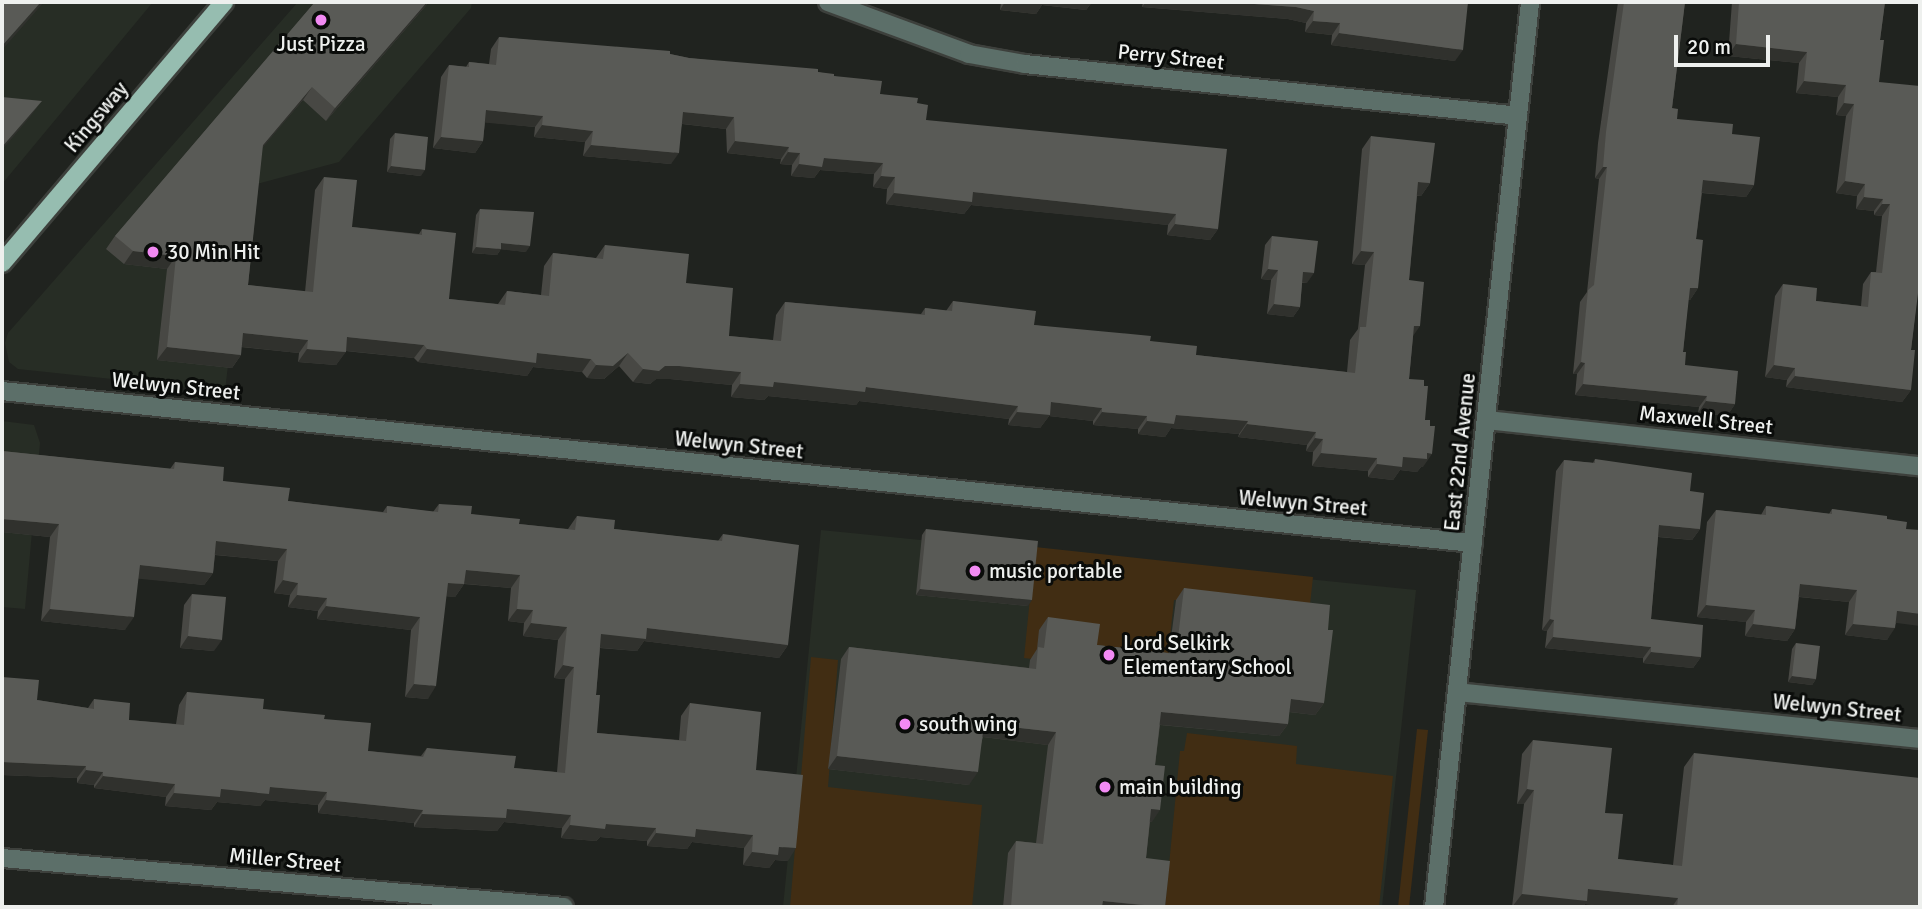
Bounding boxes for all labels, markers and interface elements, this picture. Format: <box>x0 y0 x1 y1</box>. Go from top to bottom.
marker: Just Pizza <box>313 12 329 28</box>
scale bar <box>1677 21 1773 65</box>
place label: Just Pizza <box>276 31 366 57</box>
text: 20 m <box>1687 34 1731 60</box>
street label: Perry Street <box>1116 39 1226 75</box>
street label: Kingsway <box>59 76 133 158</box>
place label: 30 Min Hit <box>167 239 260 265</box>
marker: 30 Min Hit <box>145 244 161 260</box>
street label: Welwyn Street <box>110 367 242 405</box>
street label: East 22nd Avenue <box>1439 372 1481 532</box>
street label: Maxwell Street <box>1638 400 1774 440</box>
street label: Welwyn Street <box>673 426 805 464</box>
street label: Welwyn Street <box>1237 485 1369 521</box>
place label: music portable <box>989 558 1122 584</box>
marker: music portable <box>967 563 983 579</box>
place label: Lord Selkirk Elementary School <box>1123 630 1292 680</box>
marker: Lord Selkirk Elementary School <box>1101 647 1117 663</box>
street label: Welwyn Street <box>1771 689 1903 727</box>
place label: south wing <box>919 711 1018 737</box>
marker: south wing <box>897 716 913 732</box>
place label: main building <box>1119 774 1242 800</box>
marker: main building <box>1097 779 1113 795</box>
street label: Miller Street <box>228 843 342 877</box>

